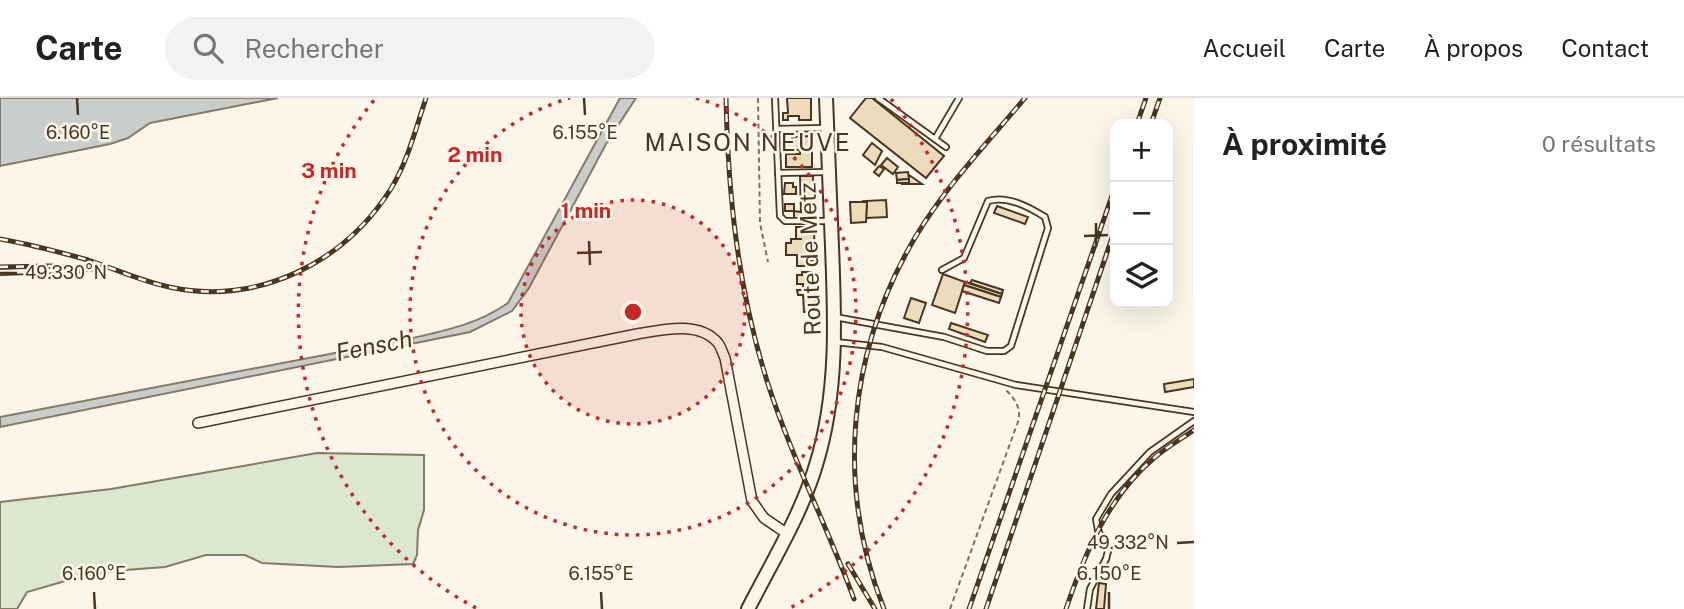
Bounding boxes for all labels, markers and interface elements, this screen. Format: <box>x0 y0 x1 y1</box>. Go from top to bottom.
search box <box>165 17 655 80</box>
text: Carte <box>35 29 123 67</box>
icon: search <box>189 29 227 67</box>
text: Rechercher <box>245 33 384 64</box>
text: Accueil <box>1203 34 1286 62</box>
text: Carte <box>1324 34 1385 62</box>
text: À propos <box>1423 34 1523 62</box>
text: Contact <box>1561 34 1649 62</box>
map controls <box>1110 119 1173 308</box>
button: + <box>1110 119 1173 182</box>
text: 6.160°E <box>46 122 110 143</box>
text: 6.155°E <box>552 122 618 143</box>
text: À proximité <box>1222 126 1387 162</box>
district label: MAISON NEUVE <box>644 128 852 156</box>
text: 0 résultats <box>1542 130 1656 157</box>
text: 2 min <box>447 142 503 167</box>
text: 3 min <box>301 158 357 183</box>
street label: Route de Metz <box>793 182 826 336</box>
button: − <box>1110 182 1173 245</box>
text: 1 min <box>561 198 611 223</box>
button: layers <box>1110 245 1173 308</box>
text: 49.330°N <box>25 262 107 283</box>
centre of rings <box>621 300 645 324</box>
water label: Fensch <box>333 324 414 366</box>
text: 49.332°N <box>1087 532 1169 553</box>
text: 6.160°E <box>62 563 126 584</box>
text: 6.155°E <box>568 563 634 584</box>
text: 6.150°E <box>1077 563 1141 584</box>

